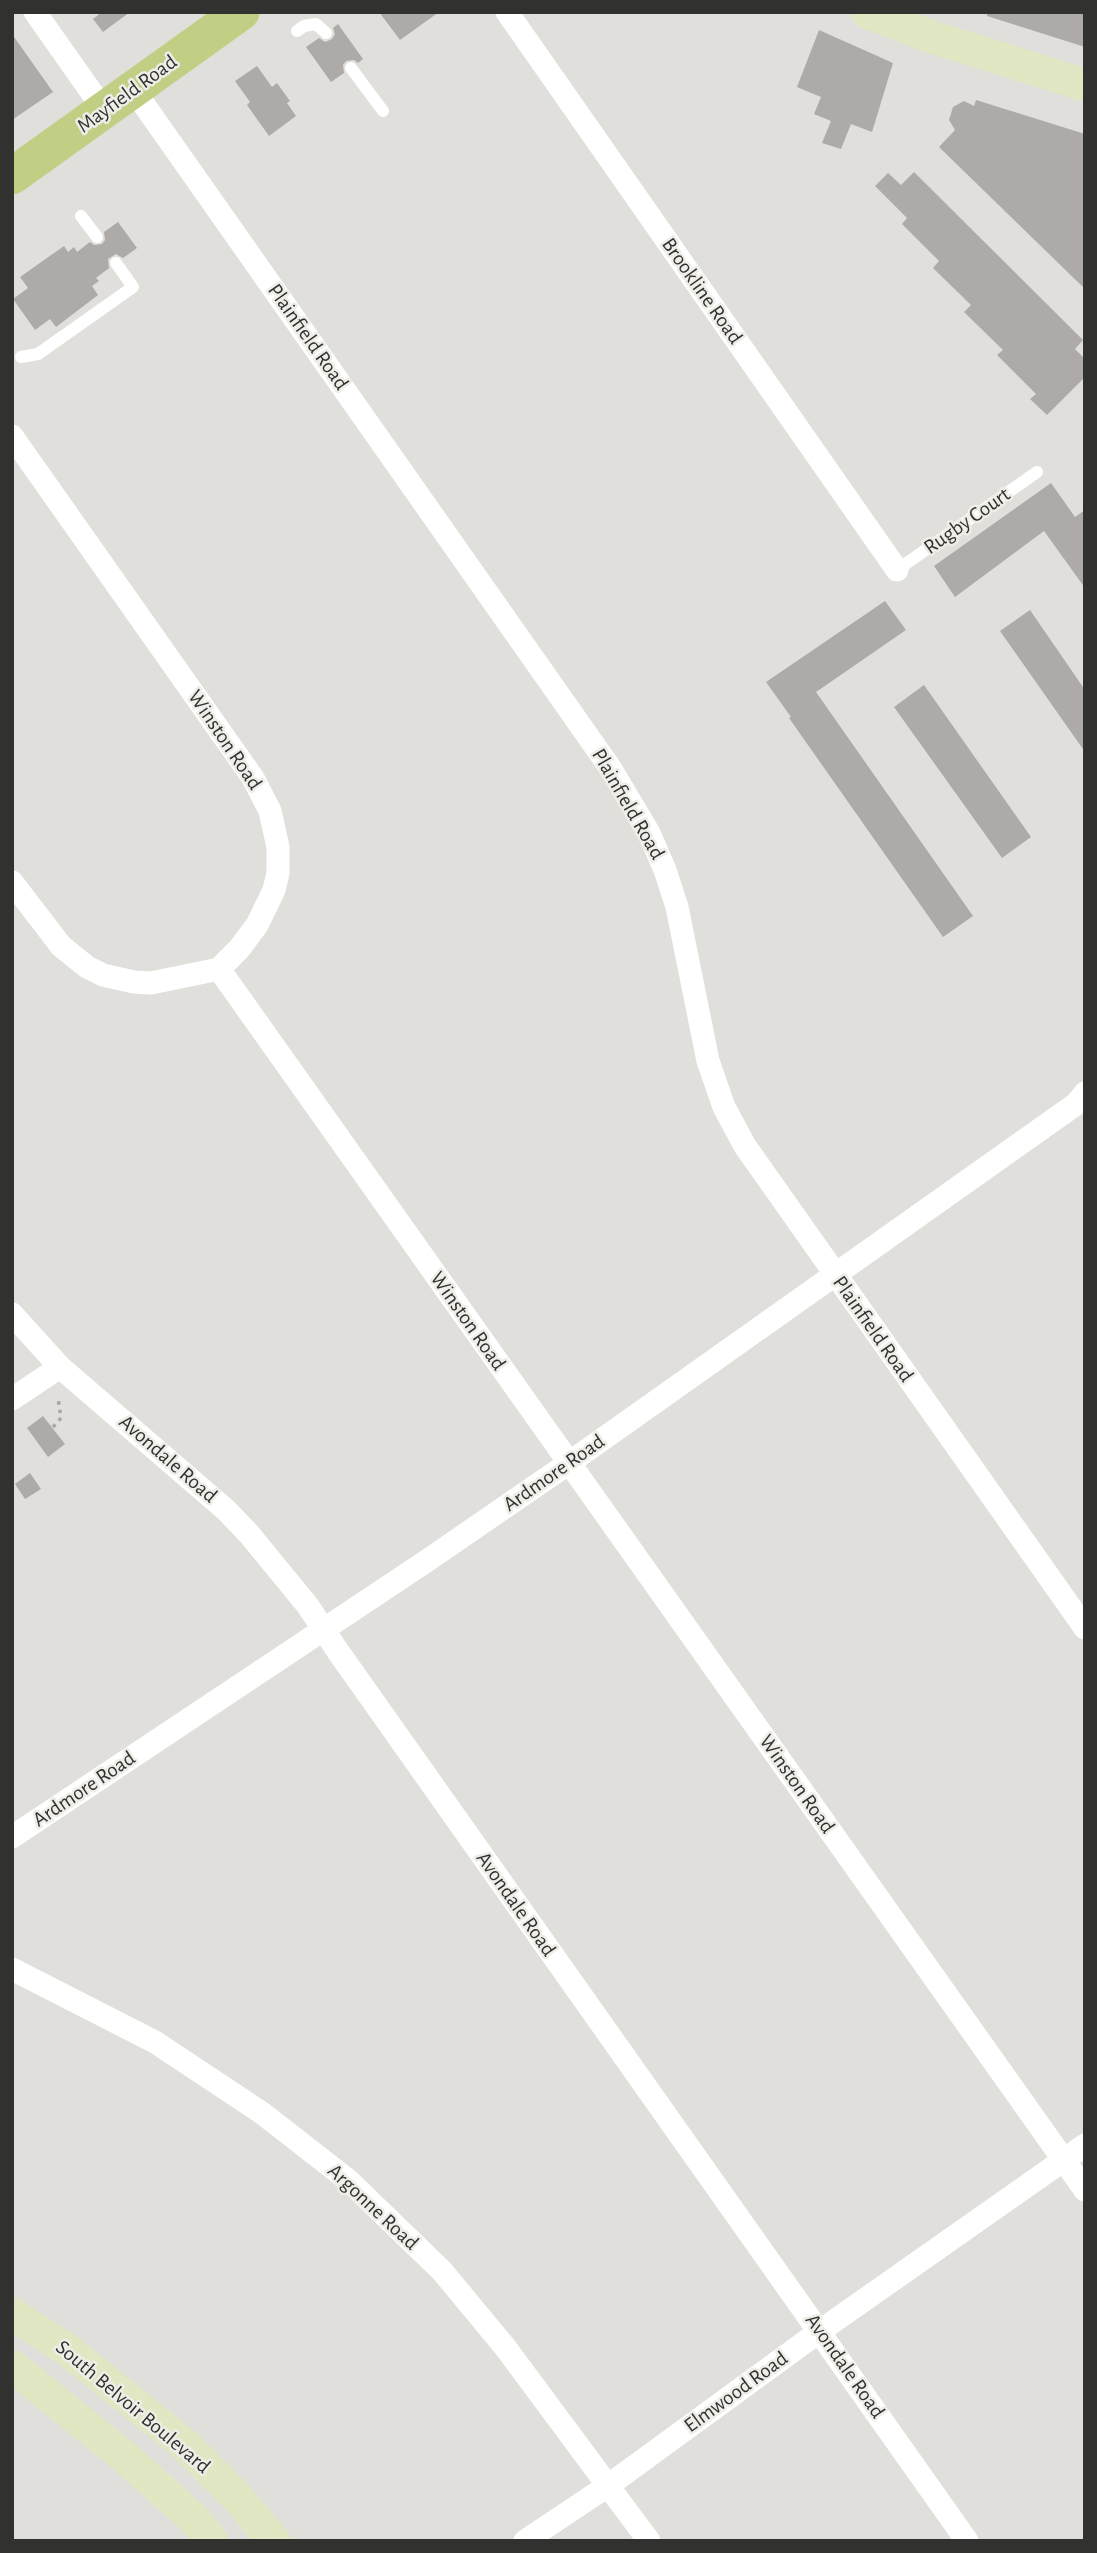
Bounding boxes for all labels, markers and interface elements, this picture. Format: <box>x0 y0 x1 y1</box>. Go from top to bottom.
street label: Mayfield Road <box>72 49 182 139</box>
street label: Brookline Road <box>656 233 748 349</box>
street label: Plainfield Road <box>262 279 354 395</box>
street label: Rugby Court <box>919 482 1015 560</box>
street label: Winston Road <box>182 685 268 795</box>
street label: Plainfield Road <box>586 744 670 864</box>
street label: Winston Road <box>425 1267 511 1375</box>
street label: Plainfield Road <box>827 1271 919 1387</box>
street label: Avondale Road <box>114 1409 222 1509</box>
street label: Ardmore Road <box>498 1429 610 1517</box>
street label: Winston Road <box>754 1730 840 1838</box>
street label: Ardmore Road <box>28 1746 140 1832</box>
street label: Avondale Road <box>471 1847 561 1961</box>
street label: Argonne Road <box>322 2158 424 2256</box>
street label: Avondale Road <box>800 2309 890 2423</box>
street label: South Belvoir Boulevard <box>50 2335 216 2479</box>
street label: Elmwood Road <box>679 2346 793 2438</box>

